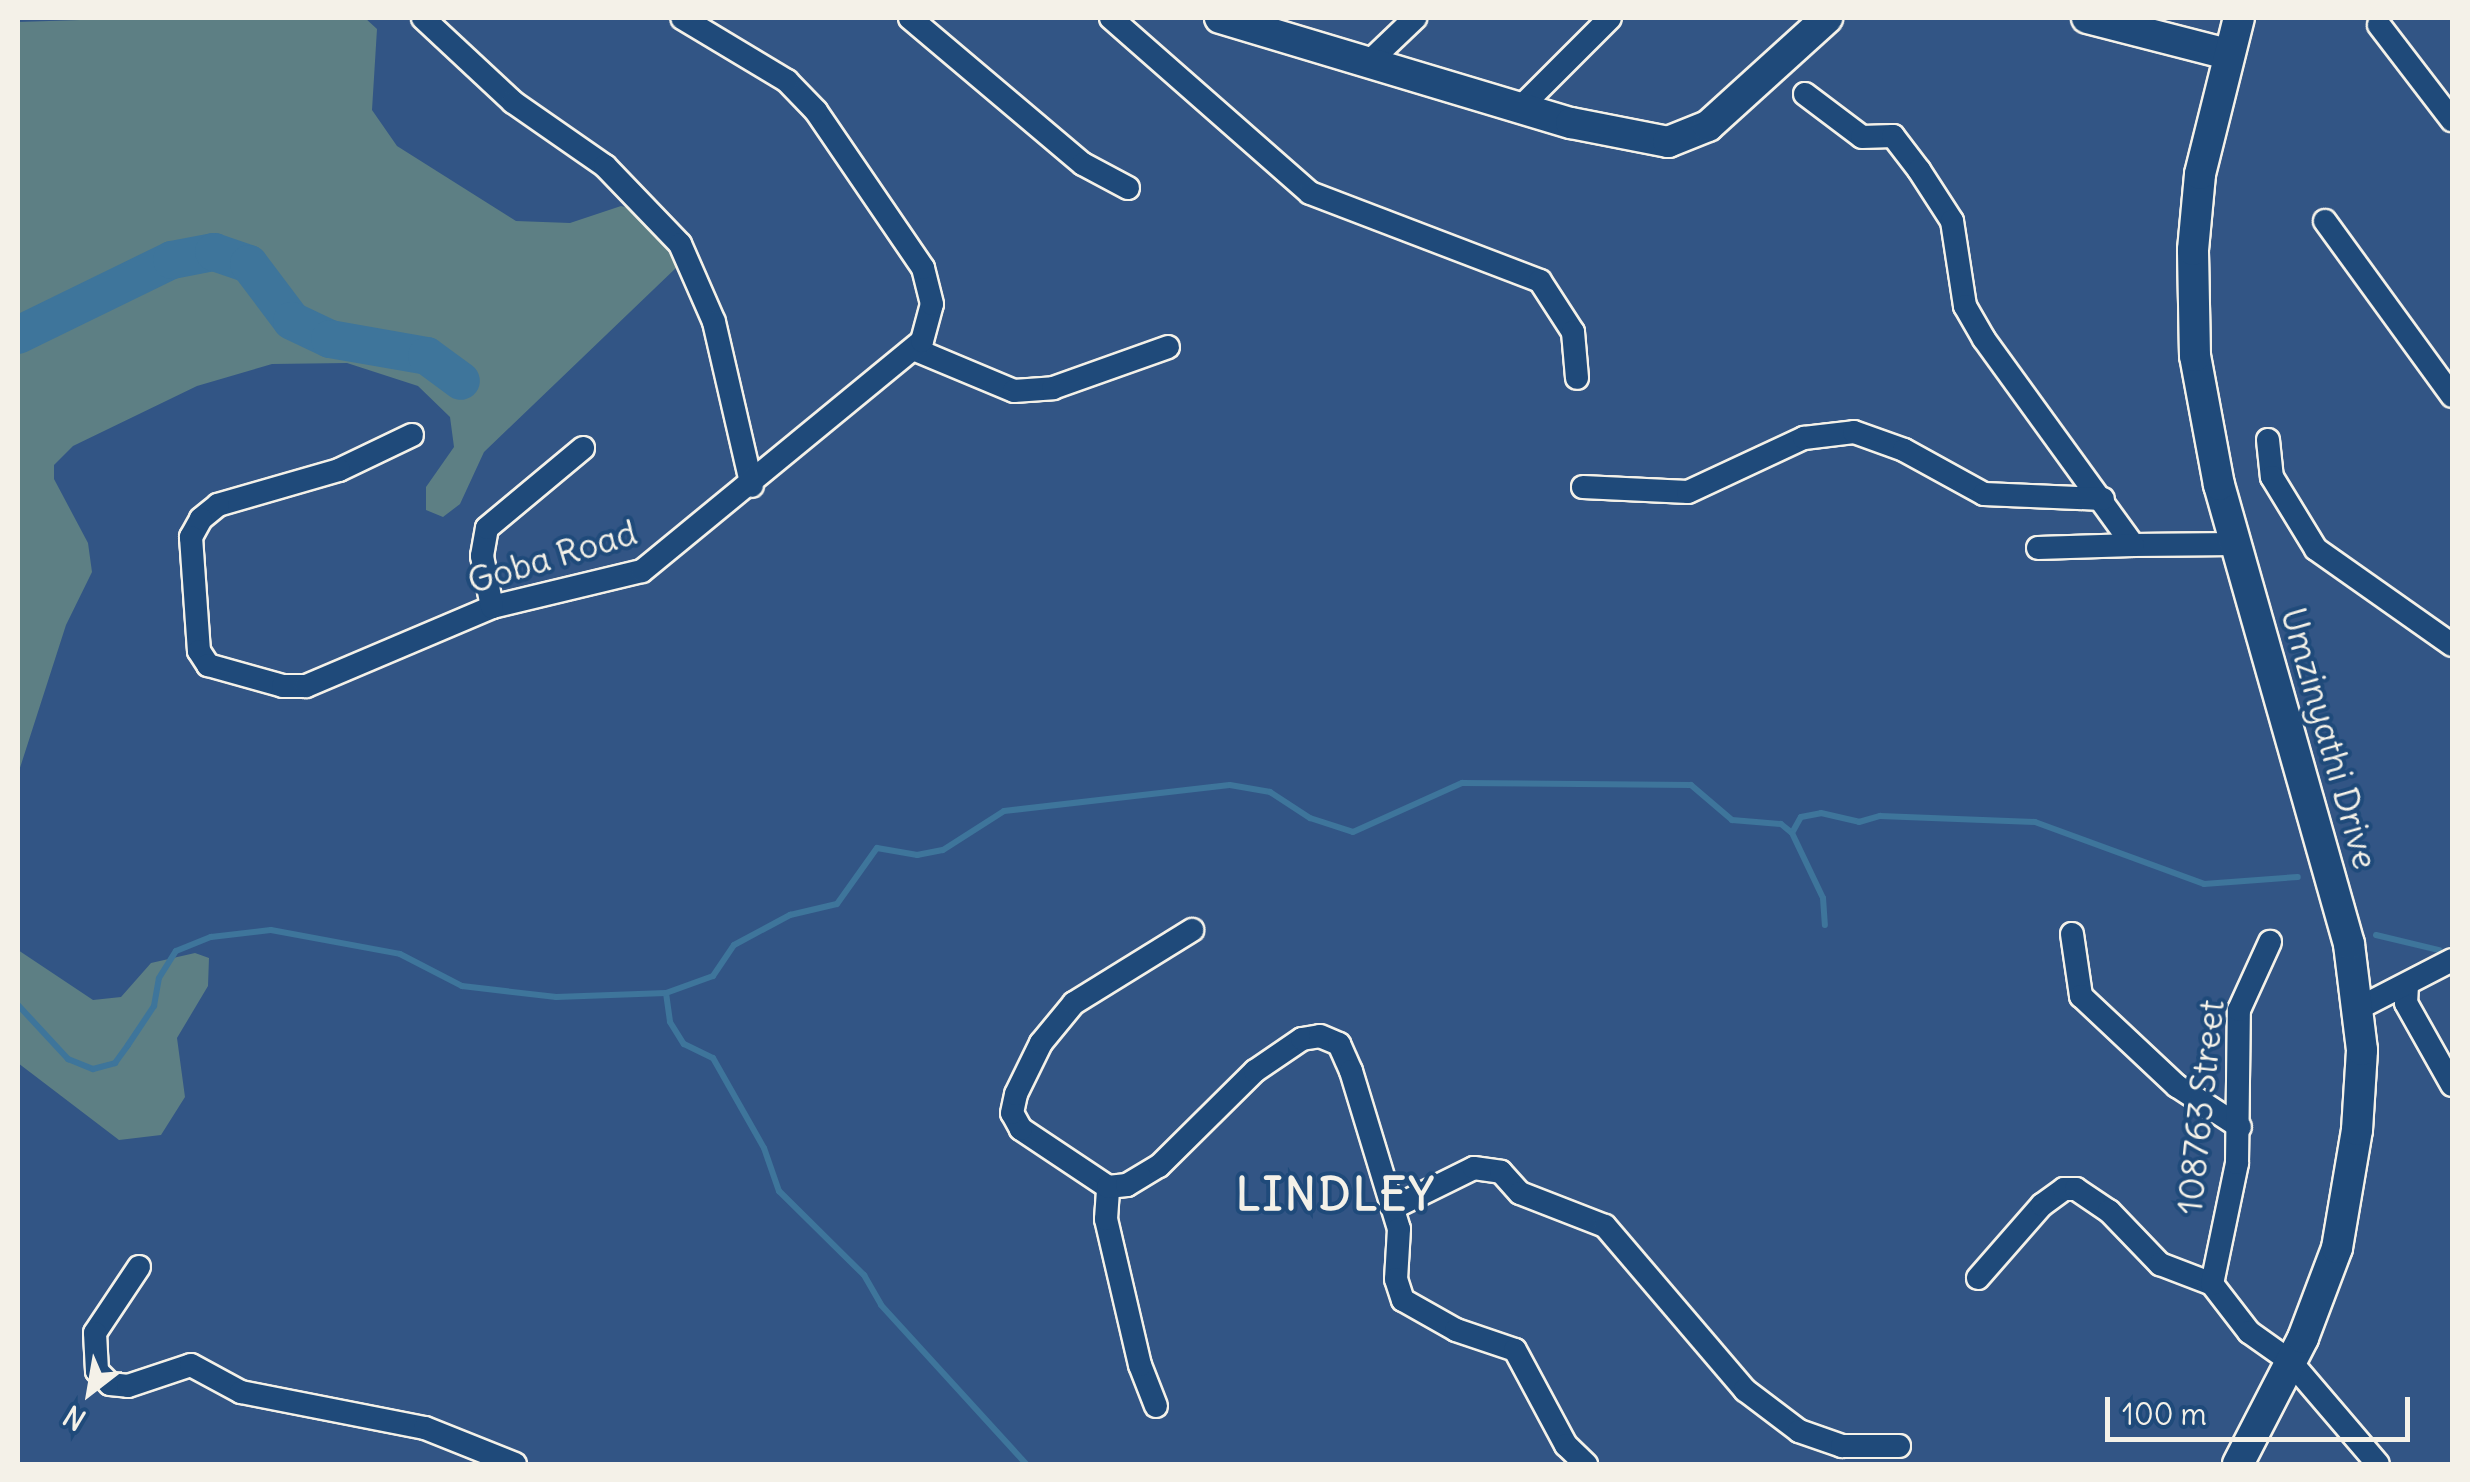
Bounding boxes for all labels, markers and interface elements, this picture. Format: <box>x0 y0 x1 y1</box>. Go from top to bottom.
street label: Goba Road <box>462 510 642 602</box>
street label: Umzinyathi Drive <box>2273 603 2387 873</box>
street label: 108763 Street <box>2168 998 2232 1216</box>
district label: LINDLEY <box>1236 1168 1436 1222</box>
north arrow <box>40 1342 140 1442</box>
scale bar <box>2110 1377 2415 1439</box>
text: 100 m <box>2122 1395 2207 1433</box>
text: N <box>57 1397 92 1438</box>

